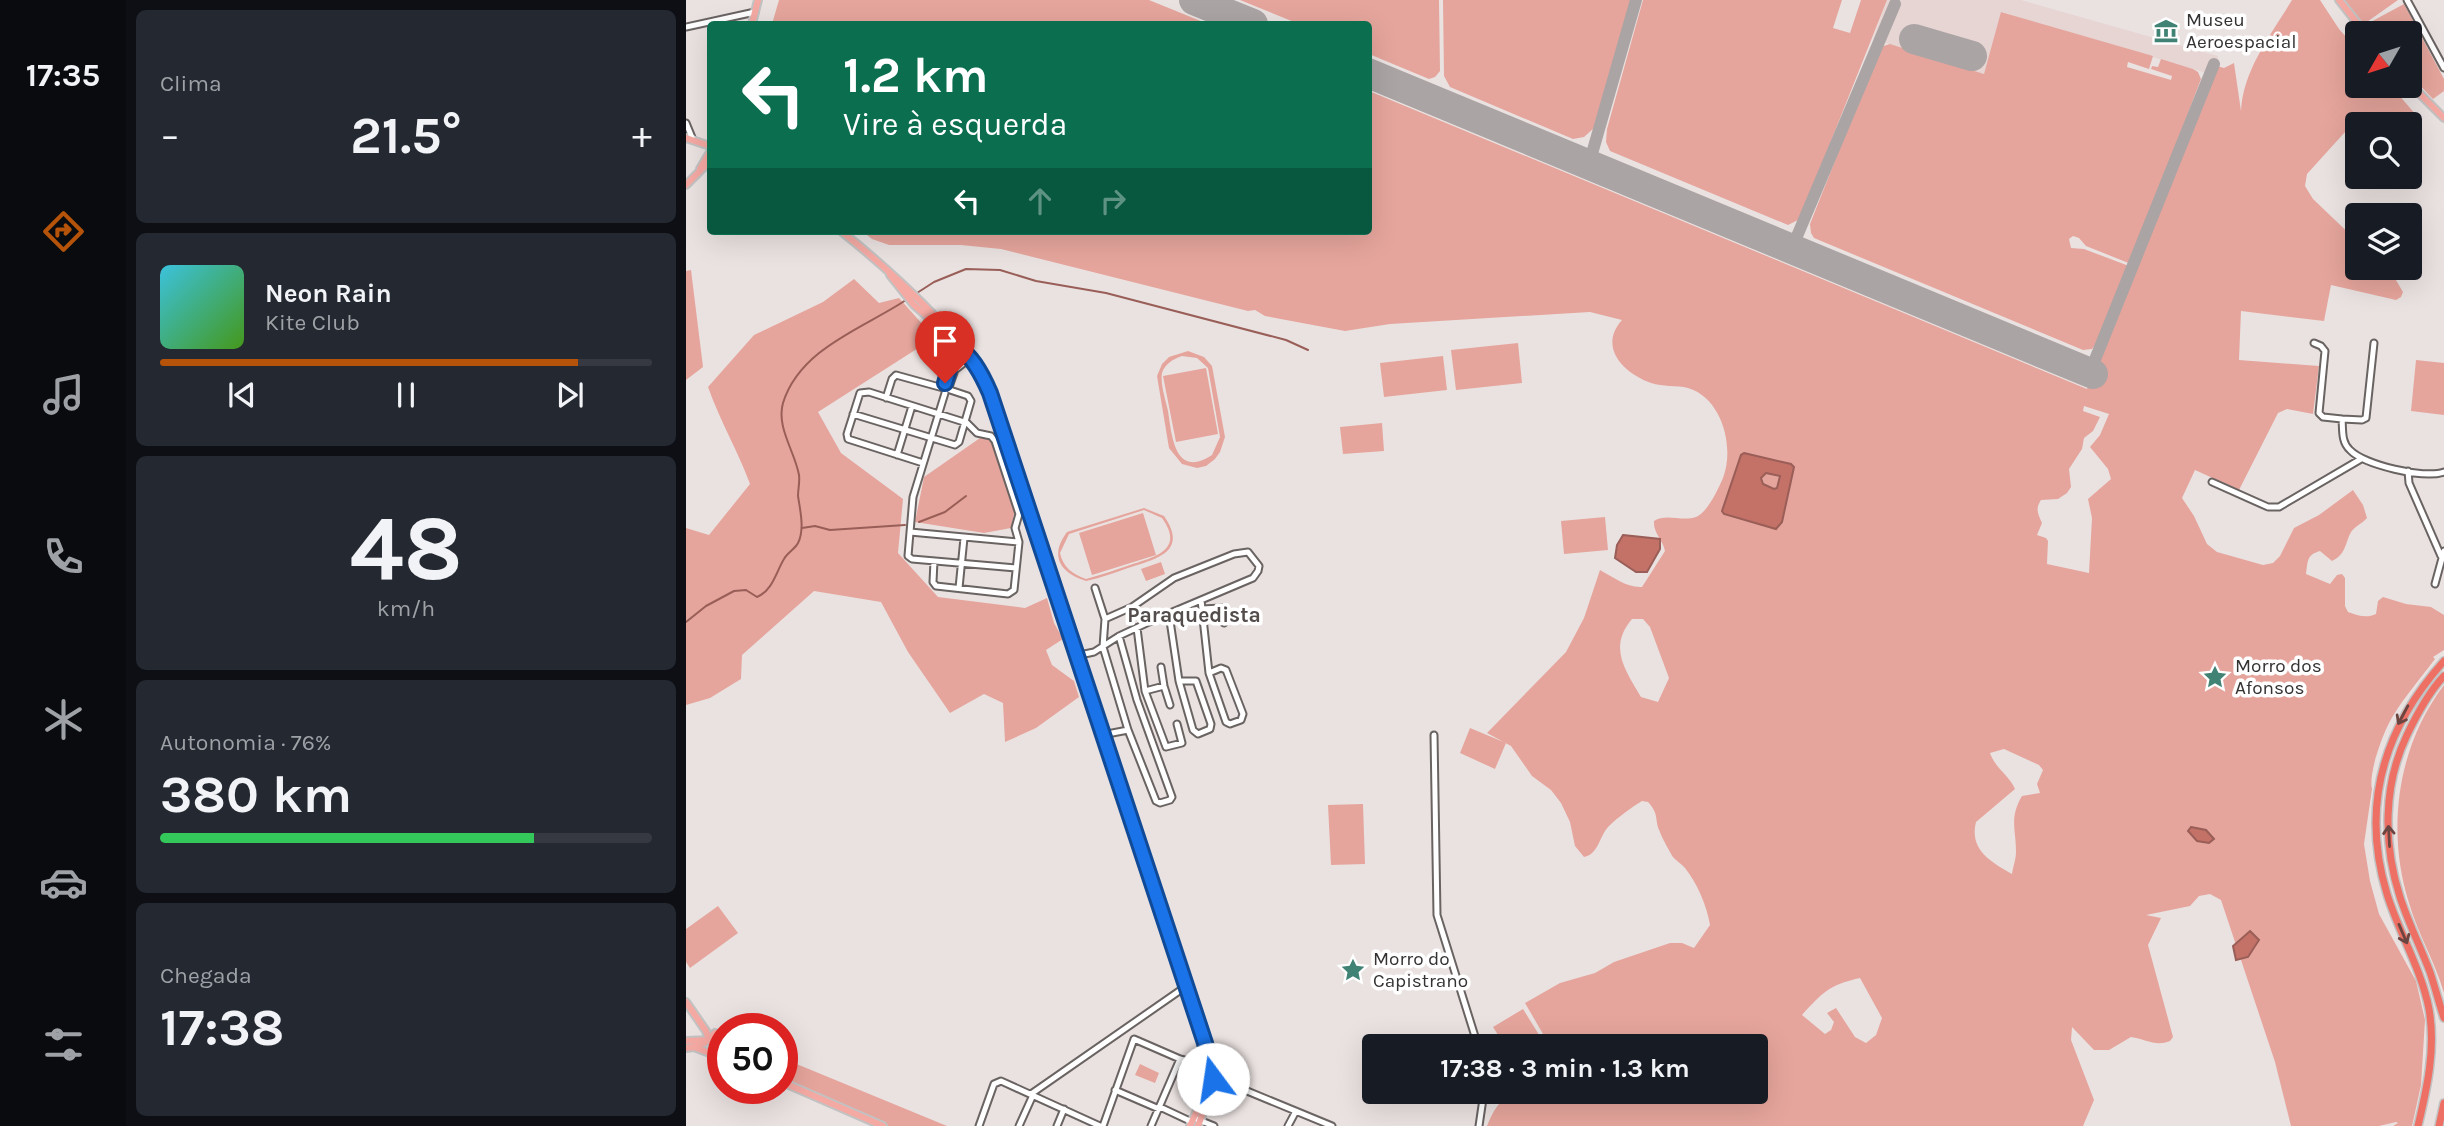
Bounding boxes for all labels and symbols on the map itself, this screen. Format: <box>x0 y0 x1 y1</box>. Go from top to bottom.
place label: Museu Aeroespacial <box>2186 9 2296 53</box>
museum icon: Museu Aeroespacial <box>2152 17 2180 45</box>
north arrow <box>2345 21 2422 98</box>
pin <box>915 311 975 383</box>
district label: Paraquedista <box>1127 603 1261 628</box>
place label: Morro dos Afonsos <box>2235 655 2322 699</box>
place icon: Morro dos Afonsos <box>2201 663 2229 691</box>
one-way arrow <box>2396 705 2410 725</box>
one-way arrow <box>2382 825 2395 848</box>
one-way arrow <box>2397 923 2410 945</box>
place label: Morro do Capistrano <box>1373 948 1468 992</box>
place icon: Morro do Capistrano <box>1339 956 1367 984</box>
speed limit sign: 50 <box>707 1013 798 1104</box>
position arrow <box>1176 1042 1250 1116</box>

